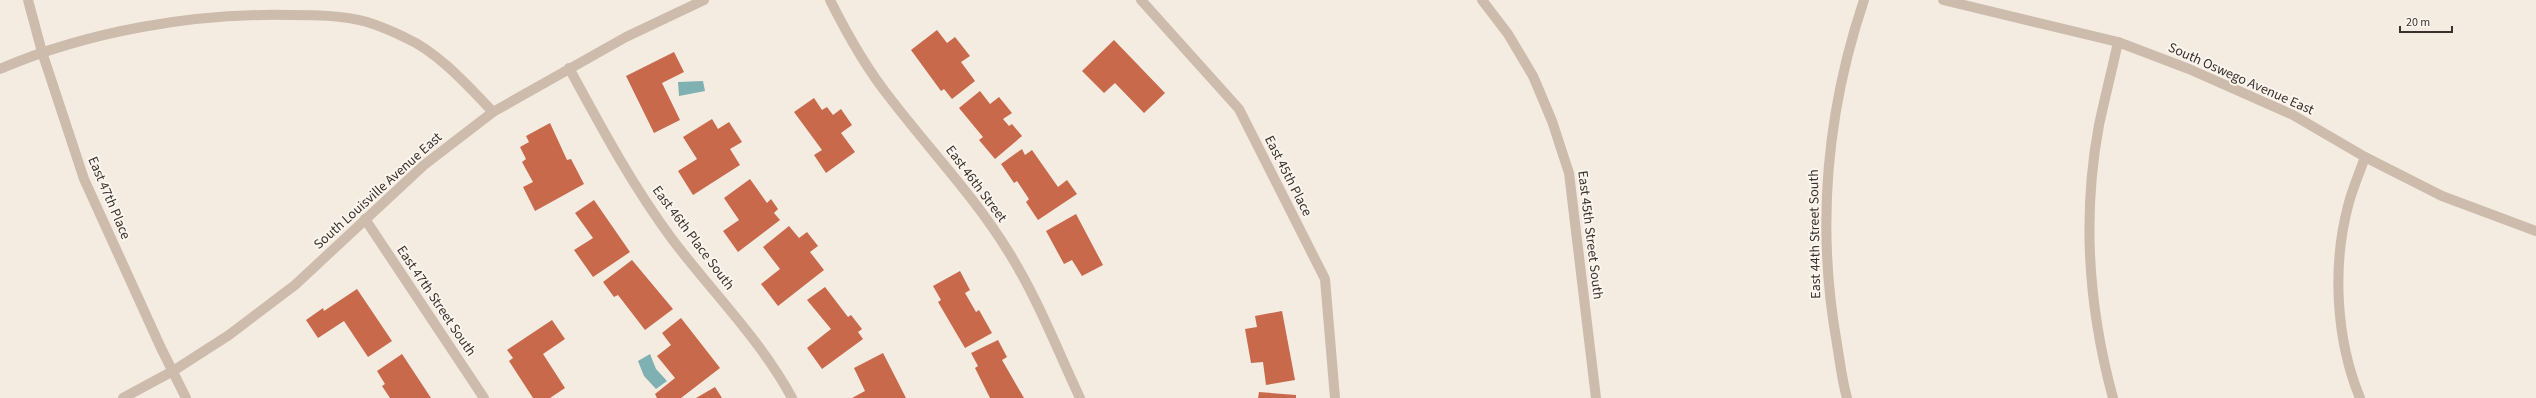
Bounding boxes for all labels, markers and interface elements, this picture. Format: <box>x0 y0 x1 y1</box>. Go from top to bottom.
scale bar <box>2400 8 2452 34</box>
text: 20 m <box>2406 14 2430 31</box>
street label: South Oswego Avenue East <box>2165 38 2317 120</box>
street label: South Louisville Avenue East <box>309 128 447 254</box>
street label: East 45th Place <box>1259 132 1317 220</box>
street label: East 46th Street <box>940 141 1012 227</box>
street label: East 47th Place <box>83 153 135 243</box>
street label: East 45th Street South <box>1572 169 1608 301</box>
street label: East 44th Street South <box>1804 169 1826 299</box>
street label: East 46th Place South <box>647 182 739 294</box>
street label: East 47th Street South <box>391 242 481 360</box>

